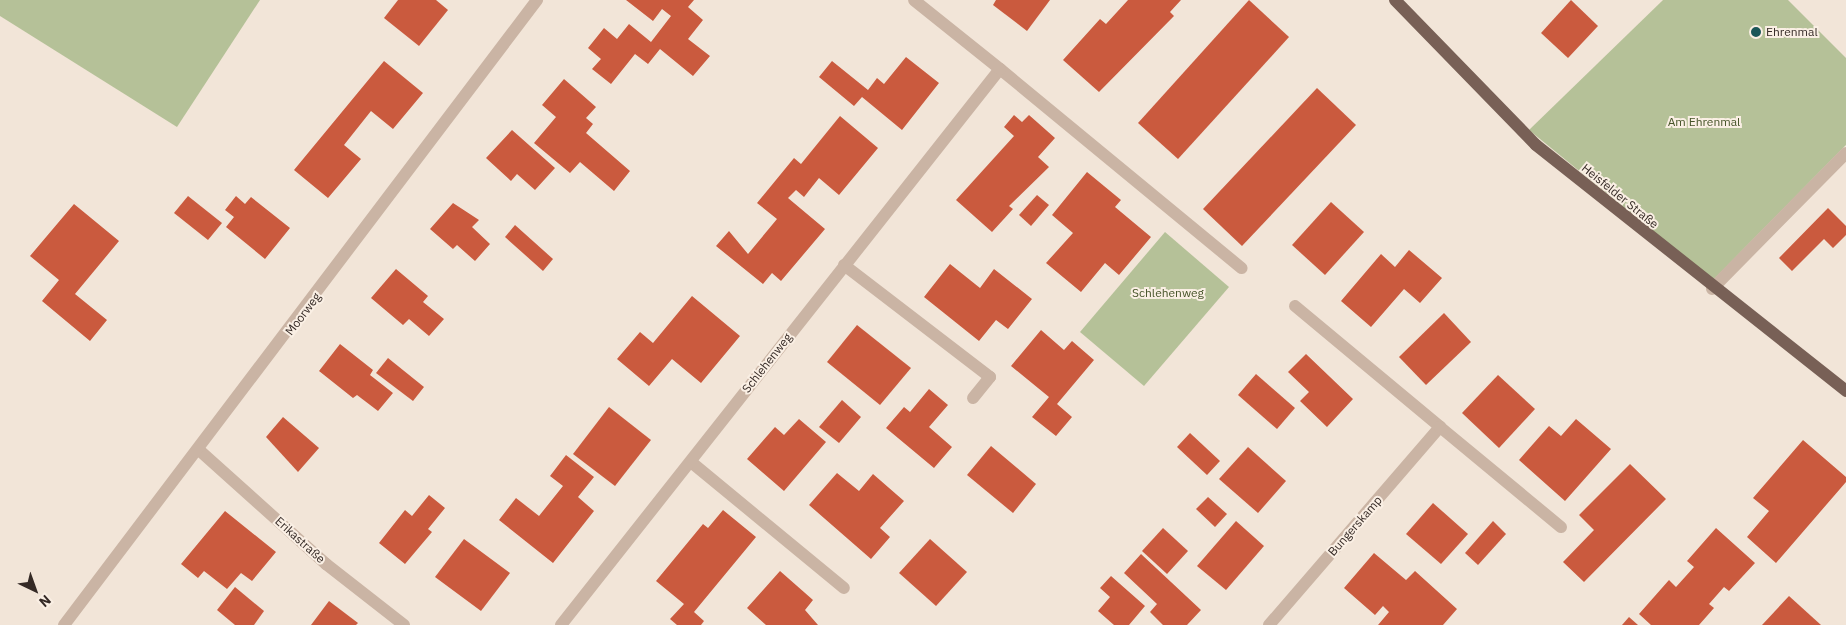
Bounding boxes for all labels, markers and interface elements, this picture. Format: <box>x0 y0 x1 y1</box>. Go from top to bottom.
place label: Ehrenmal <box>1766 25 1818 39</box>
marker: Ehrenmal <box>1750 26 1762 38</box>
park label: Am Ehrenmal <box>1668 115 1740 129</box>
street label: Heisfelder Straße <box>1579 161 1661 231</box>
park label: Schlehenweg <box>1132 286 1204 300</box>
street label: Moorweg <box>282 290 324 338</box>
street label: Schlehenweg <box>739 330 795 396</box>
street label: Bungerskamp <box>1325 493 1385 559</box>
street label: Erikastraße <box>272 514 328 566</box>
north arrow <box>10 565 60 615</box>
text: N <box>35 591 55 611</box>

